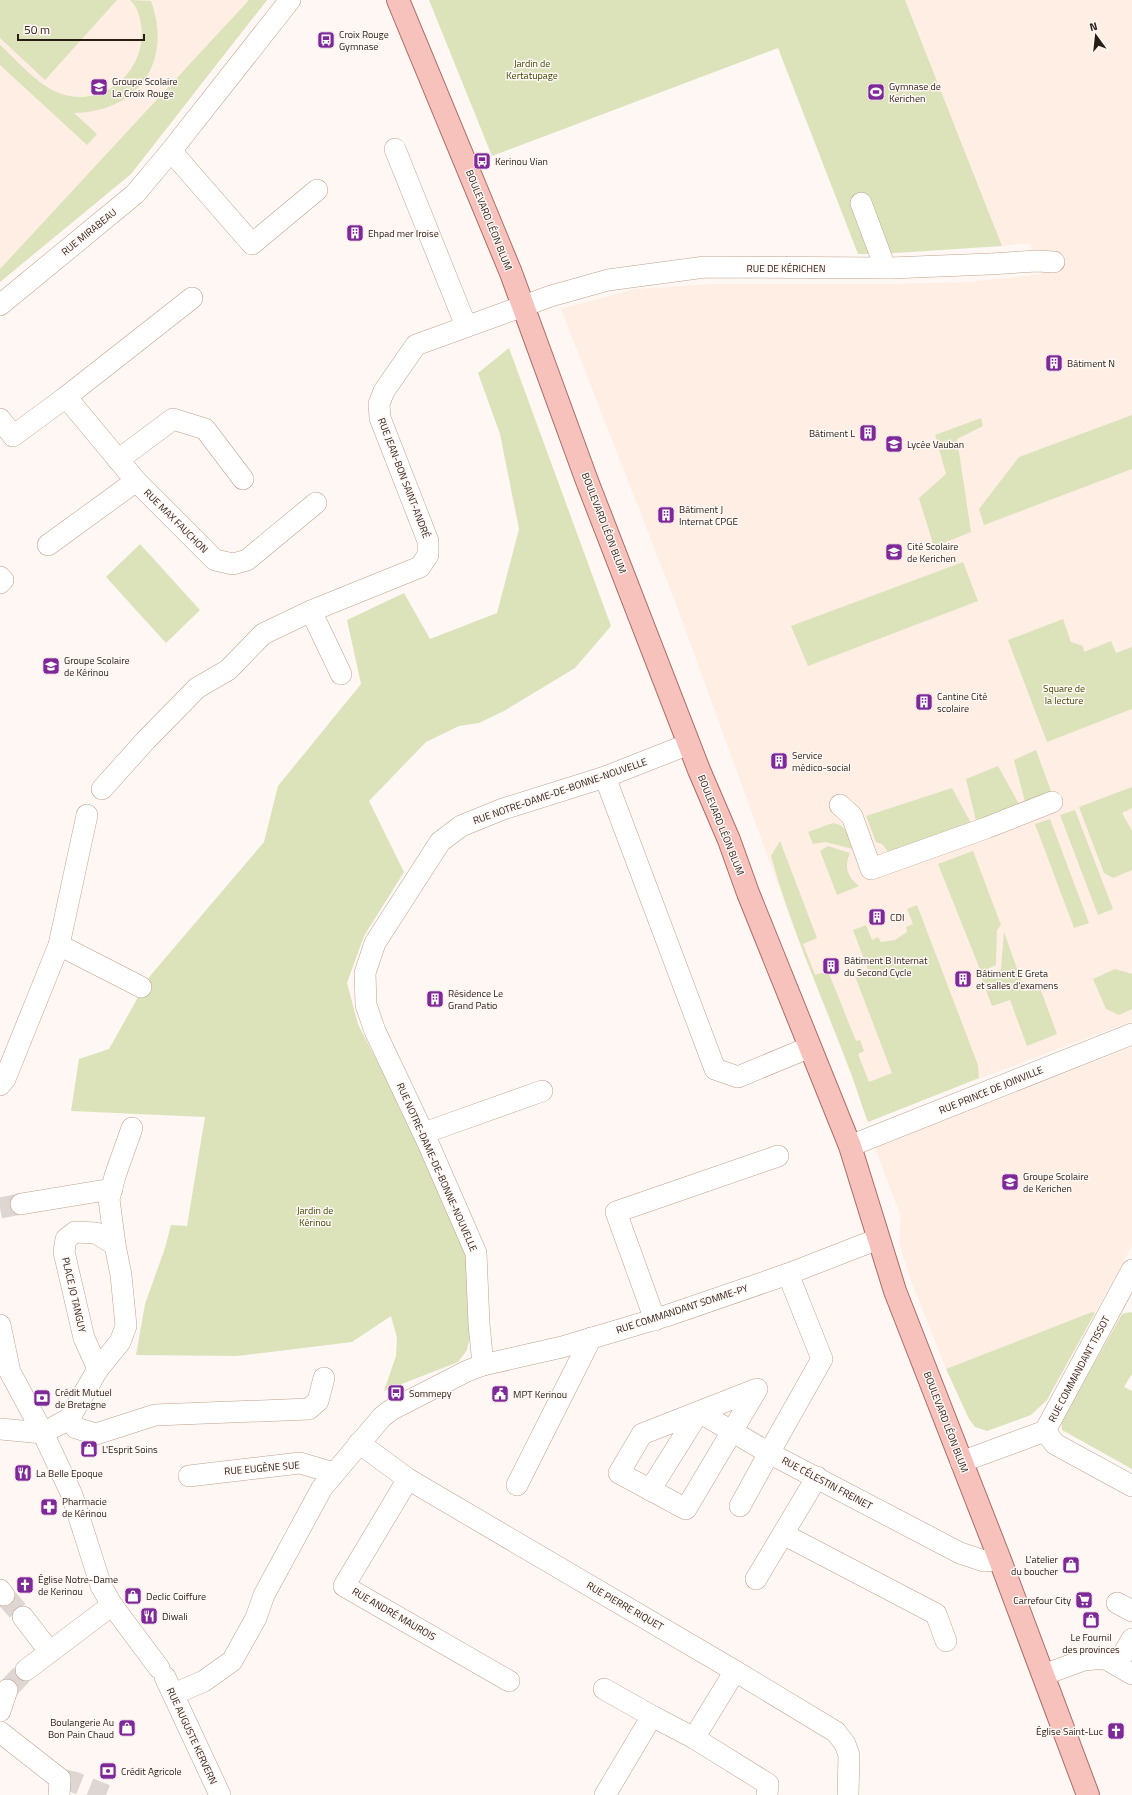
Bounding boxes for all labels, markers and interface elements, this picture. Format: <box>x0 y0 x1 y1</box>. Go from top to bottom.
scale bar <box>18 16 144 42</box>
north arrow <box>1076 16 1116 56</box>
text: N <box>1088 18 1099 35</box>
text: 50 m <box>24 20 50 39</box>
place label: Croix Rouge Gymnase <box>339 27 389 54</box>
bus stop icon: Croix Rouge Gymnase <box>316 30 336 50</box>
park label: Jardin de Kertatupage <box>506 56 558 83</box>
place label: Groupe Scolaire La Croix Rouge <box>112 74 178 101</box>
school or university icon: Groupe Scolaire La Croix Rouge <box>89 77 109 97</box>
place label: Gymnase de Kerichen <box>889 79 941 106</box>
sports icon: Gymnase de Kerichen <box>866 82 886 102</box>
bus stop icon: Kerinou Vian <box>472 151 492 171</box>
place label: Kerinou Vian <box>495 154 548 169</box>
street label: BOULEVARD LÉON BLUM <box>462 167 516 273</box>
street label: RUE MIRABEAU <box>58 205 120 259</box>
building icon: Ehpad mer Iroise <box>345 223 365 243</box>
place label: Ehpad mer Iroise <box>368 226 439 241</box>
street label: RUE DE KÉRICHEN <box>747 261 825 276</box>
building icon: Bâtiment N <box>1044 353 1064 373</box>
place label: Bâtiment N <box>1067 356 1115 371</box>
street label: RUE JEAN-BON SAINT-ANDRÉ <box>374 416 434 541</box>
building icon: Bâtiment L <box>858 423 878 443</box>
place label: Bâtiment L <box>809 426 855 441</box>
school or university icon: Lycée Vauban <box>884 434 904 454</box>
place label: Lycée Vauban <box>907 437 964 452</box>
street label: BOULEVARD LÉON BLUM <box>578 470 630 576</box>
street label: RUE MAX FAUCHON <box>141 486 211 556</box>
place label: Bâtiment J Internat CPGE <box>679 502 738 529</box>
building icon: Bâtiment J Internat CPGE <box>656 505 676 525</box>
place label: Cité Scolaire de Kerichen <box>907 539 958 566</box>
school or university icon: Cité Scolaire de Kerichen <box>884 542 904 562</box>
place label: Groupe Scolaire de Kérinou <box>64 653 130 680</box>
school or university icon: Groupe Scolaire de Kérinou <box>41 656 61 676</box>
park label: Square de la lecture <box>1043 681 1085 708</box>
place label: Cantine Cité scolaire <box>937 689 987 716</box>
building icon: Cantine Cité scolaire <box>914 692 934 712</box>
place label: Service médico-social <box>792 748 851 775</box>
building icon: Service médico-social <box>769 751 789 771</box>
street label: RUE NOTRE-DAME-DE-BONNE-NOUVELLE <box>471 754 650 828</box>
street label: BOULEVARD LÉON BLUM <box>694 772 748 878</box>
building icon: CDI <box>867 907 887 927</box>
place label: CDI <box>890 910 904 925</box>
place label: Bâtiment B Internat du Second Cycle <box>844 953 928 980</box>
building icon: Bâtiment B Internat du Second Cycle <box>821 956 841 976</box>
place label: Bâtiment E Greta et salles d'examens <box>976 966 1058 993</box>
building icon: Bâtiment E Greta et salles d'examens <box>953 969 973 989</box>
place label: Résidence Le Grand Patio <box>448 986 503 1013</box>
building icon: Résidence Le Grand Patio <box>425 989 445 1009</box>
street label: RUE PRINCE DE JOINVILLE <box>937 1062 1046 1118</box>
street label: RUE NOTRE-DAME-DE-BONNE-NOUVELLE <box>393 1080 481 1254</box>
place label: Groupe Scolaire de Kerichen <box>1023 1169 1089 1196</box>
school or university icon: Groupe Scolaire de Kerichen <box>1000 1172 1020 1192</box>
park label: Jardin de Kérinou <box>297 1203 333 1230</box>
street label: PLACE JO TANGUY <box>58 1256 90 1335</box>
street label: RUE COMMANDANT SOMME-PY <box>614 1280 750 1337</box>
street label: RUE COMMANDANT TISSOT <box>1045 1313 1114 1425</box>
street label: BOULEVARD LÉON BLUM <box>920 1369 972 1475</box>
bus stop icon: Sommepy <box>386 1383 406 1403</box>
public building icon: MPT Kerinou <box>490 1384 510 1404</box>
place label: Crédit Mutuel de Bretagne <box>55 1385 112 1412</box>
place label: Sommepy <box>409 1386 452 1401</box>
place label: MPT Kerinou <box>513 1387 567 1402</box>
bank icon: Crédit Mutuel de Bretagne <box>32 1388 52 1408</box>
shop icon: L'Esprit Soins <box>79 1439 99 1459</box>
place label: L'Esprit Soins <box>102 1442 158 1457</box>
street label: RUE CÉLESTIN FREINET <box>779 1453 876 1514</box>
street label: RUE EUGÈNE SUE <box>224 1457 301 1479</box>
restaurant icon: La Belle Epoque <box>13 1463 33 1483</box>
place label: La Belle Epoque <box>36 1466 103 1481</box>
place label: Pharmacie de Kérinou <box>62 1494 107 1521</box>
pharmacy icon: Pharmacie de Kérinou <box>39 1497 59 1517</box>
place label: L'atelier du boucher <box>1011 1552 1059 1579</box>
shop icon: L'atelier du boucher <box>1061 1555 1081 1575</box>
place label: Église Notre-Dame de Kerinou <box>38 1572 118 1599</box>
church icon: Église Notre-Dame de Kerinou <box>15 1575 35 1595</box>
street label: RUE PIERRE RIQUET <box>584 1578 667 1635</box>
street label: RUE ANDRÉ MAUROIS <box>349 1584 439 1644</box>
shop icon: Declic Coiffure <box>123 1586 143 1606</box>
place label: Declic Coiffure <box>146 1589 206 1604</box>
supermarket icon: Carrefour City <box>1074 1590 1094 1610</box>
place label: Carrefour City <box>1013 1593 1071 1608</box>
restaurant icon: Diwali <box>139 1606 159 1626</box>
place label: Diwali <box>162 1609 188 1624</box>
shop icon: Le Fournil des provinces <box>1081 1610 1101 1630</box>
place label: Le Fournil des provinces <box>1062 1630 1120 1657</box>
street label: RUE AUGUSTE KERVERN <box>163 1685 221 1787</box>
place label: Boulangerie Au Bon Pain Chaud <box>48 1715 114 1742</box>
shop icon: Boulangerie Au Bon Pain Chaud <box>117 1718 137 1738</box>
church icon: Église Saint-Luc <box>1106 1721 1126 1741</box>
place label: Église Saint-Luc <box>1036 1724 1103 1739</box>
bank icon: Crédit Agricole <box>98 1761 118 1781</box>
place label: Crédit Agricole <box>121 1764 182 1779</box>

